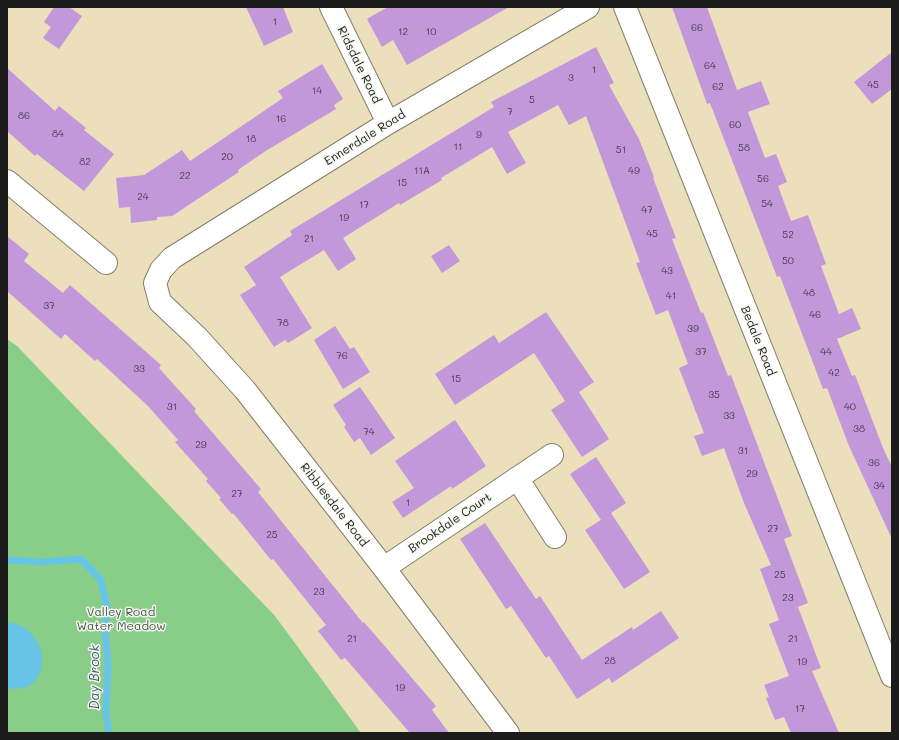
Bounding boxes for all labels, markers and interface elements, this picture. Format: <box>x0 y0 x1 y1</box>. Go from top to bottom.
house number: 1 <box>273 16 277 28</box>
house number: 66 <box>691 22 703 34</box>
street label: Ridsdale Road <box>334 24 384 106</box>
house number: 12 <box>398 26 408 38</box>
house number: 10 <box>426 26 436 38</box>
house number: 64 <box>704 60 716 72</box>
house number: 1 <box>592 64 596 76</box>
house number: 3 <box>568 72 574 84</box>
house number: 45 <box>867 79 879 91</box>
house number: 62 <box>712 81 724 93</box>
house number: 14 <box>312 85 322 97</box>
house number: 5 <box>529 94 535 106</box>
house number: 7 <box>507 106 513 118</box>
street label: Ennerdale Road <box>322 107 408 169</box>
house number: 86 <box>18 110 30 122</box>
house number: 16 <box>276 113 286 125</box>
house number: 60 <box>729 119 741 131</box>
house number: 84 <box>52 128 64 140</box>
house number: 9 <box>476 129 482 141</box>
house number: 18 <box>246 133 256 145</box>
house number: 11 <box>454 141 462 153</box>
house number: 58 <box>738 142 750 154</box>
house number: 51 <box>616 144 626 156</box>
house number: 20 <box>221 151 233 163</box>
house number: 82 <box>79 156 91 168</box>
house number: 11A <box>414 165 430 177</box>
house number: 49 <box>628 165 640 177</box>
house number: 22 <box>179 170 191 182</box>
house number: 56 <box>757 173 769 185</box>
house number: 15 <box>397 177 407 189</box>
house number: 24 <box>137 191 149 203</box>
house number: 54 <box>761 198 773 210</box>
house number: 17 <box>359 199 369 211</box>
house number: 47 <box>641 204 653 216</box>
house number: 19 <box>339 212 349 224</box>
house number: 45 <box>646 228 658 240</box>
house number: 52 <box>782 229 794 241</box>
house number: 21 <box>304 233 314 245</box>
house number: 50 <box>782 255 794 267</box>
house number: 43 <box>661 265 673 277</box>
house number: 48 <box>803 287 815 299</box>
house number: 41 <box>666 290 676 302</box>
house number: 37 <box>43 300 55 312</box>
street label: Bedale Road <box>737 304 779 378</box>
house number: 46 <box>809 309 821 321</box>
house number: 78 <box>277 317 289 329</box>
house number: 39 <box>687 323 699 335</box>
house number: 37 <box>695 346 707 358</box>
house number: 44 <box>820 346 832 358</box>
house number: 76 <box>336 350 348 362</box>
house number: 33 <box>133 363 145 375</box>
house number: 42 <box>828 367 840 379</box>
house number: 15 <box>451 373 461 385</box>
house number: 35 <box>708 389 720 401</box>
house number: 31 <box>167 401 177 413</box>
house number: 40 <box>844 401 856 413</box>
house number: 33 <box>723 410 735 422</box>
house number: 38 <box>853 423 865 435</box>
house number: 74 <box>363 426 375 438</box>
house number: 29 <box>195 439 207 451</box>
house number: 31 <box>738 445 748 457</box>
house number: 36 <box>868 457 880 469</box>
street label: Ribblesdale Road <box>297 460 371 550</box>
house number: 29 <box>746 468 758 480</box>
house number: 34 <box>873 480 885 492</box>
house number: 27 <box>231 488 243 500</box>
street label: Brookdale Court <box>406 490 494 556</box>
house number: 1 <box>406 497 410 509</box>
house number: 27 <box>767 523 779 535</box>
house number: 25 <box>266 529 278 541</box>
house number: 25 <box>774 569 786 581</box>
house number: 23 <box>313 586 325 598</box>
house number: 23 <box>782 592 794 604</box>
park label: Valley Road Water Meadow <box>76 605 166 633</box>
house number: 21 <box>347 633 357 645</box>
house number: 21 <box>788 633 798 645</box>
water label: Day Brook <box>87 645 103 709</box>
house number: 28 <box>604 655 616 667</box>
house number: 19 <box>797 656 807 668</box>
house number: 19 <box>395 682 405 694</box>
house number: 17 <box>795 703 805 715</box>

